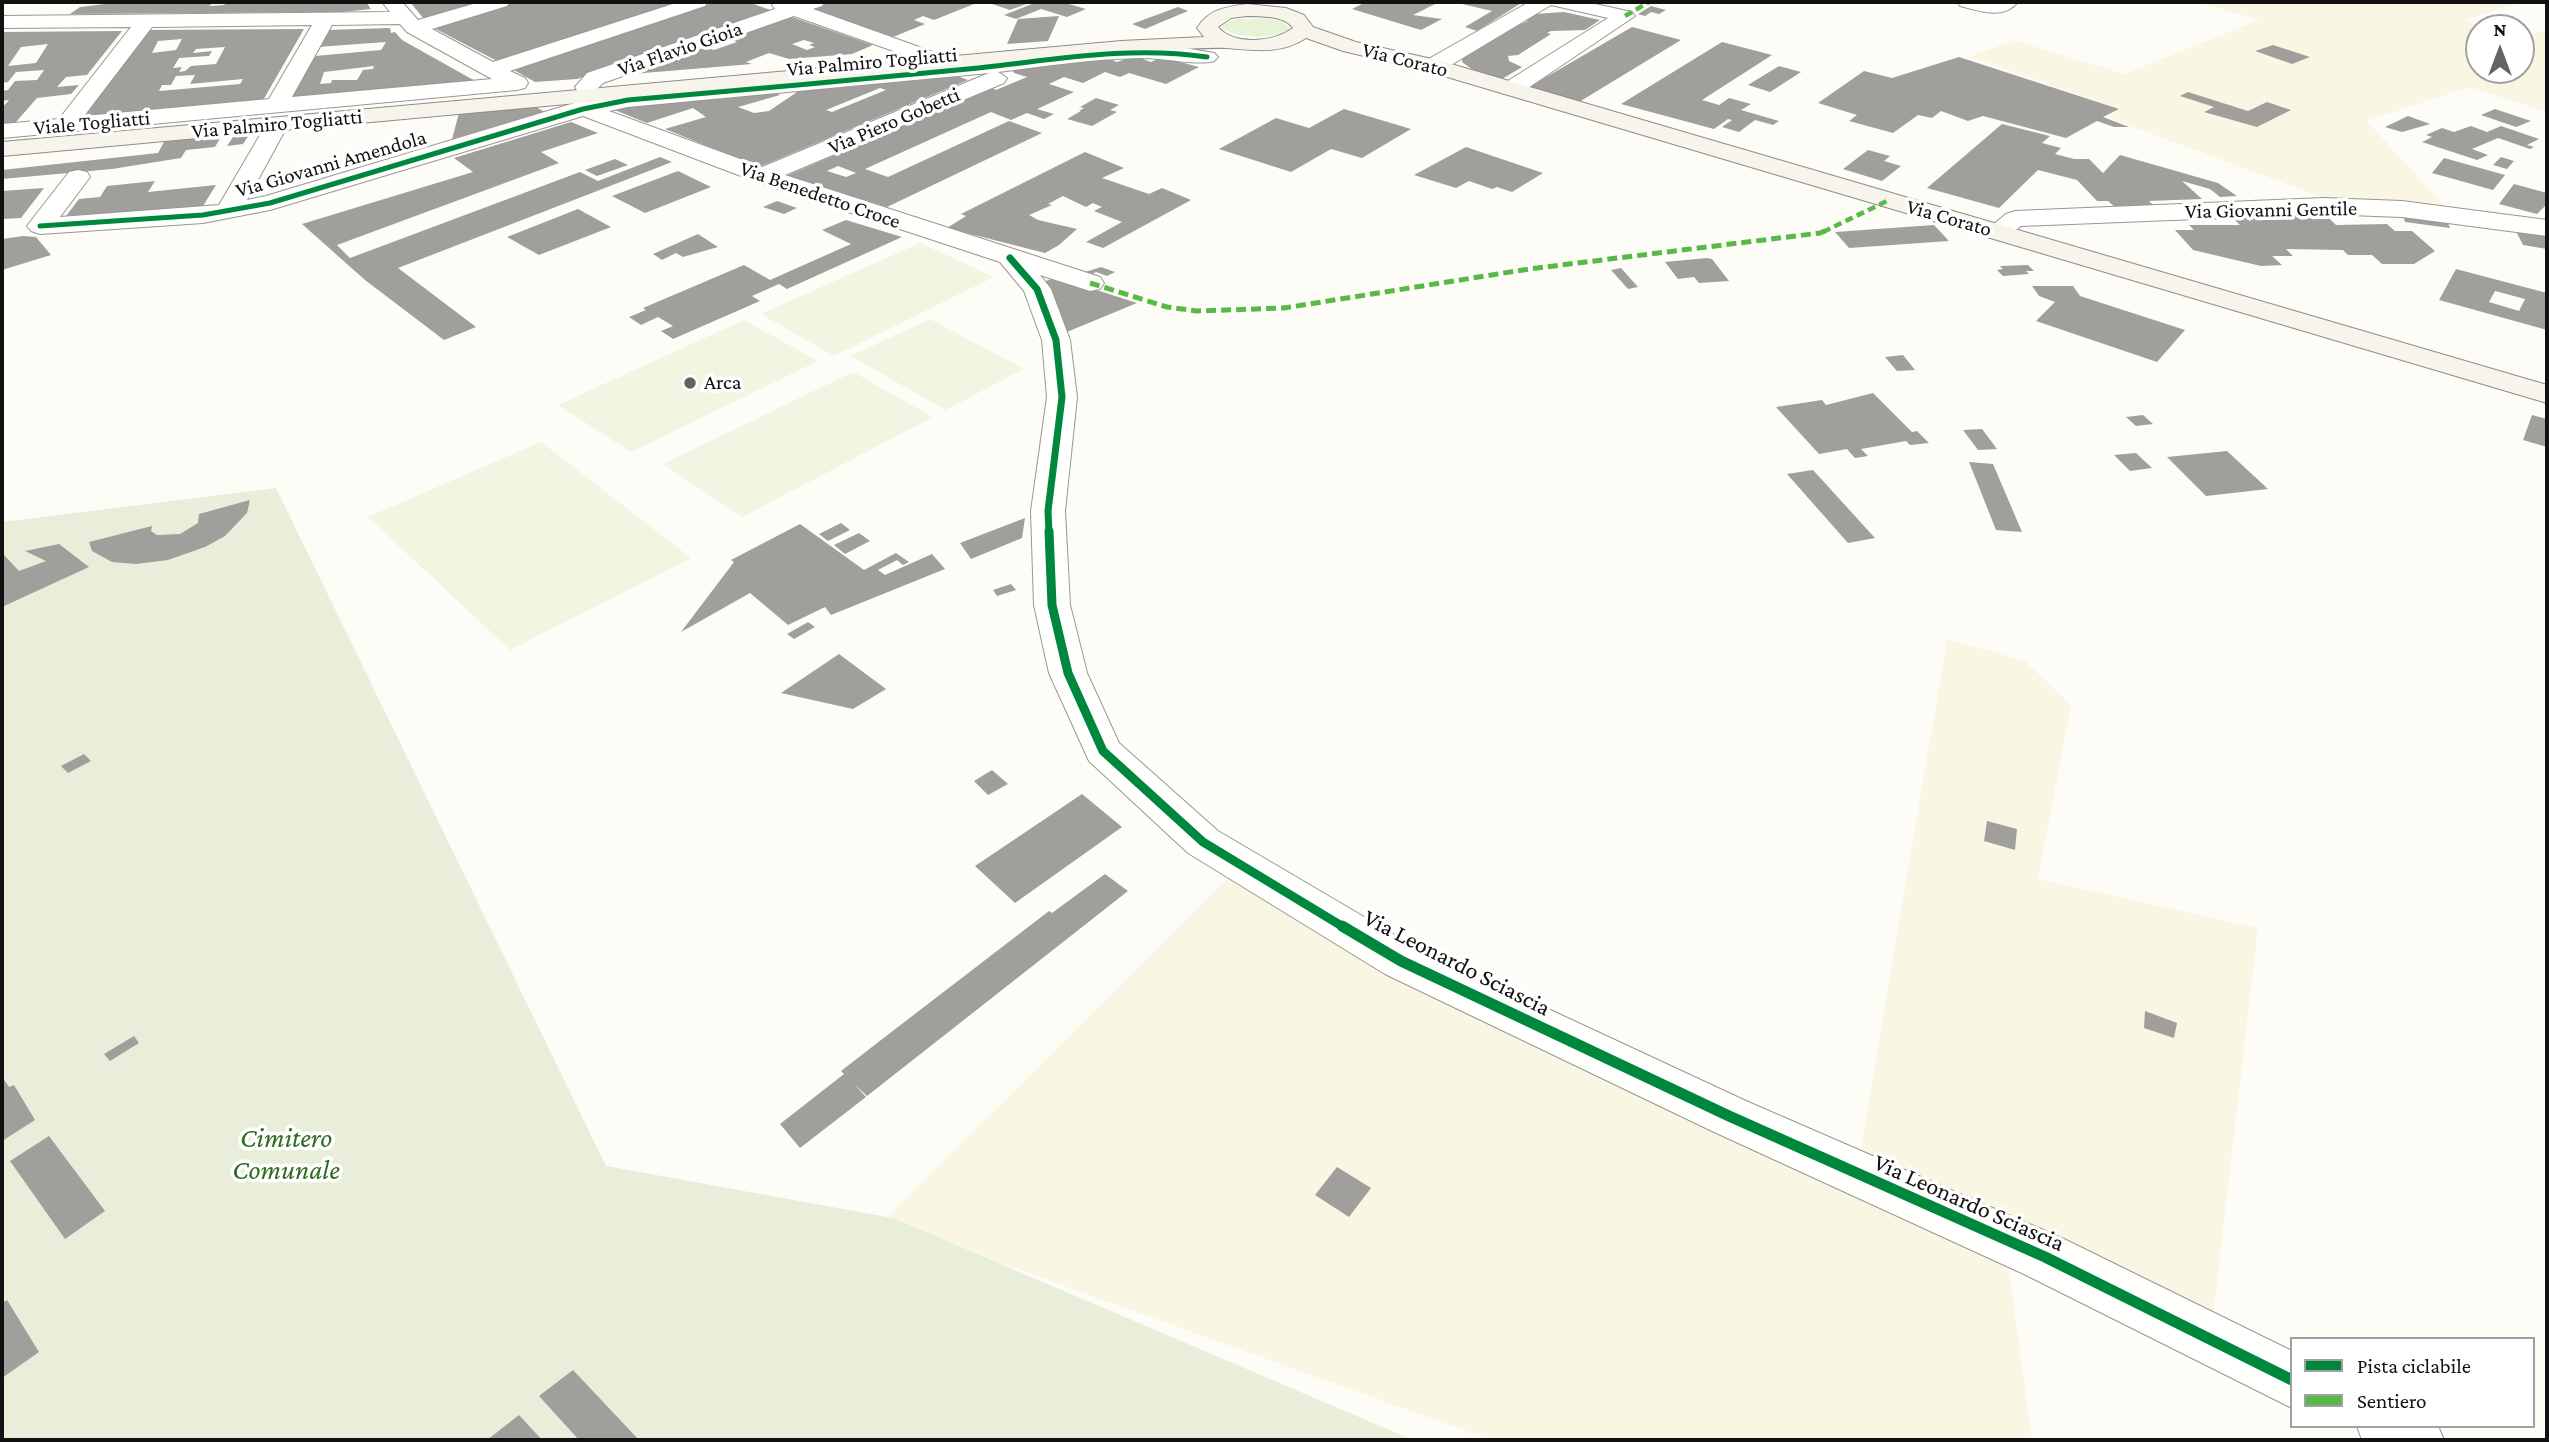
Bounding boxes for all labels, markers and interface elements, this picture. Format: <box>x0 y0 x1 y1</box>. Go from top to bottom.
north arrow <box>2465 14 2535 84</box>
street label: Via Flavio Gioia <box>614 16 746 82</box>
text: N <box>2494 19 2506 40</box>
street label: Via Corato <box>1359 37 1451 83</box>
street label: Via Palmiro Togliatti <box>786 42 958 82</box>
street label: Via Piero Gobetti <box>824 82 964 160</box>
street label: Via Palmiro Togliatti <box>191 104 363 144</box>
street label: Viale Togliatti <box>33 105 151 141</box>
street label: Via Giovanni Amendola <box>233 125 429 203</box>
street label: Via Benedetto Croce <box>736 156 904 234</box>
street label: Via Corato <box>1903 194 1995 242</box>
street label: Via Giovanni Gentile <box>2185 196 2357 224</box>
place label: Arca <box>704 370 741 396</box>
marker: Arca <box>682 375 698 391</box>
street label: Via Leonardo Sciascia <box>1359 903 1555 1023</box>
park label: Cimitero Comunale <box>232 1121 340 1187</box>
street label: Via Leonardo Sciascia <box>1869 1148 2069 1258</box>
legend <box>2290 1337 2535 1428</box>
text: Pista ciclabile <box>2357 1354 2471 1378</box>
text: Sentiero <box>2357 1389 2426 1413</box>

